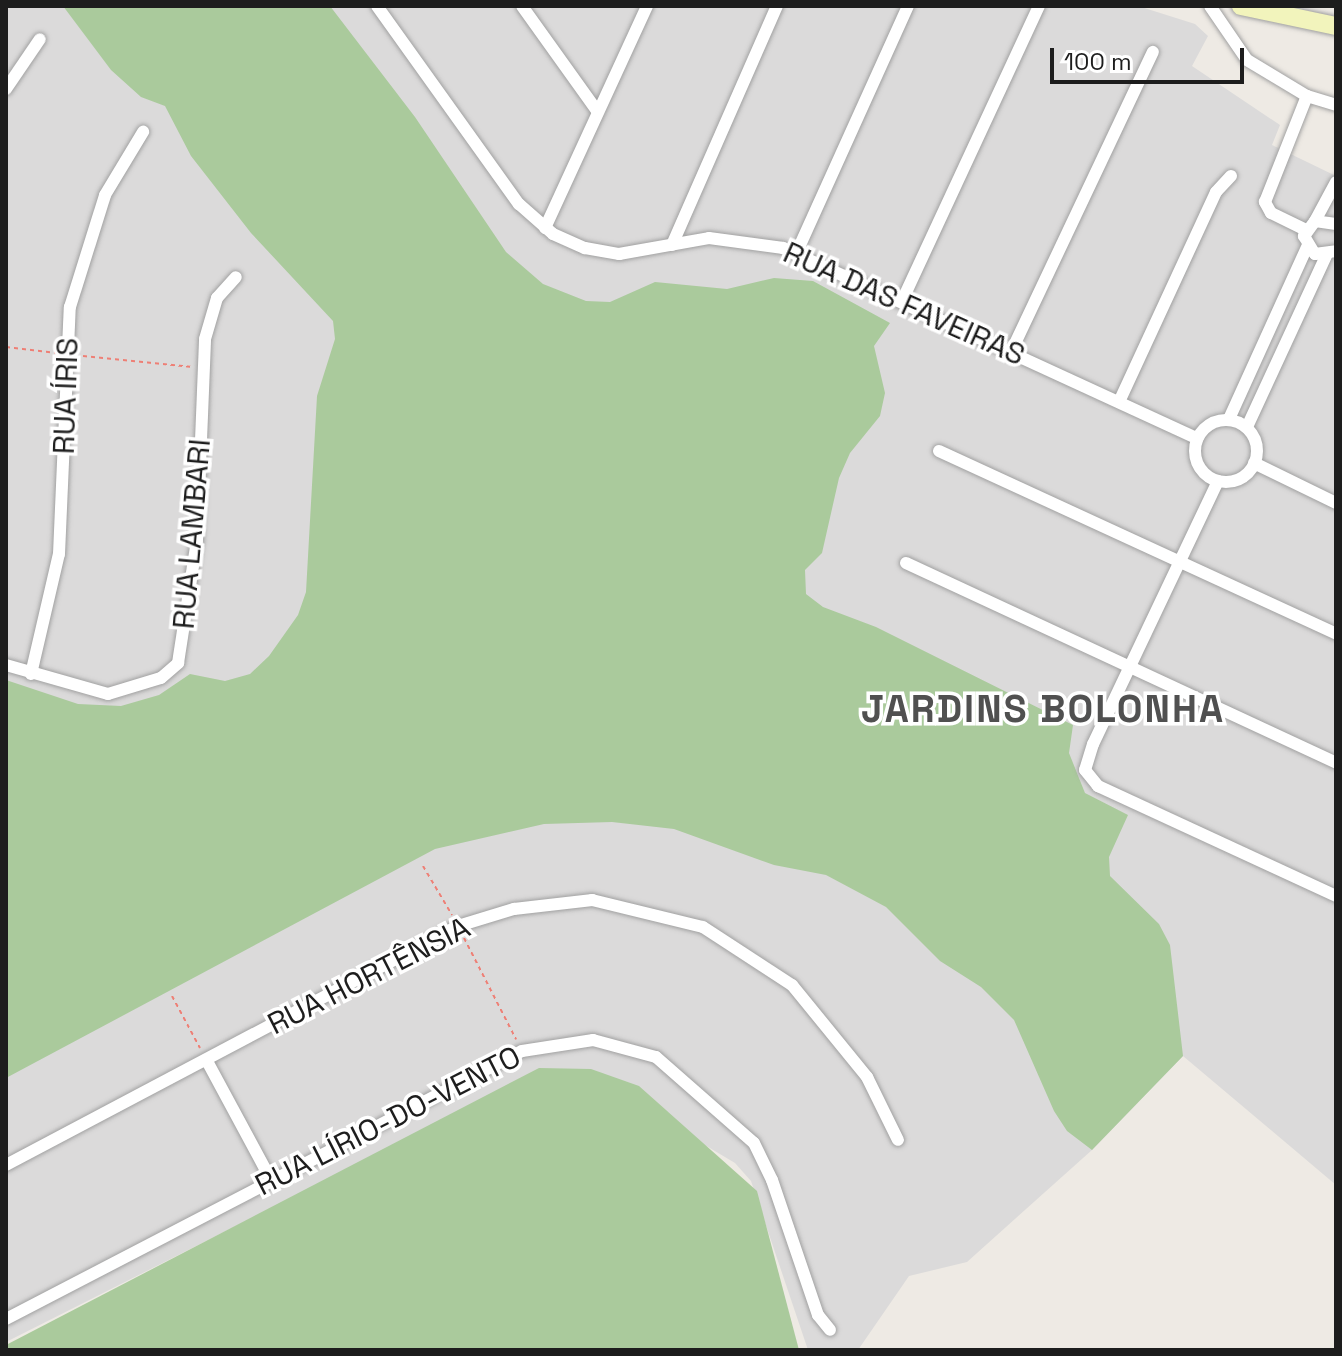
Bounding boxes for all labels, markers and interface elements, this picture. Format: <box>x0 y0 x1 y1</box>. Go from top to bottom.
scale bar <box>1054 32 1248 82</box>
text: 100 m <box>1064 46 1132 77</box>
street label: RUA DAS FAVEIRAS <box>778 235 1030 373</box>
street label: RUA ÍRIS <box>46 337 86 455</box>
street label: RUA LAMBARI <box>166 437 218 631</box>
district label: JARDINS BOLONHA <box>861 687 1225 733</box>
street label: RUA HORTÊNSIA <box>262 909 476 1043</box>
street label: RUA LÍRIO-DO-VENTO <box>249 1038 527 1204</box>

